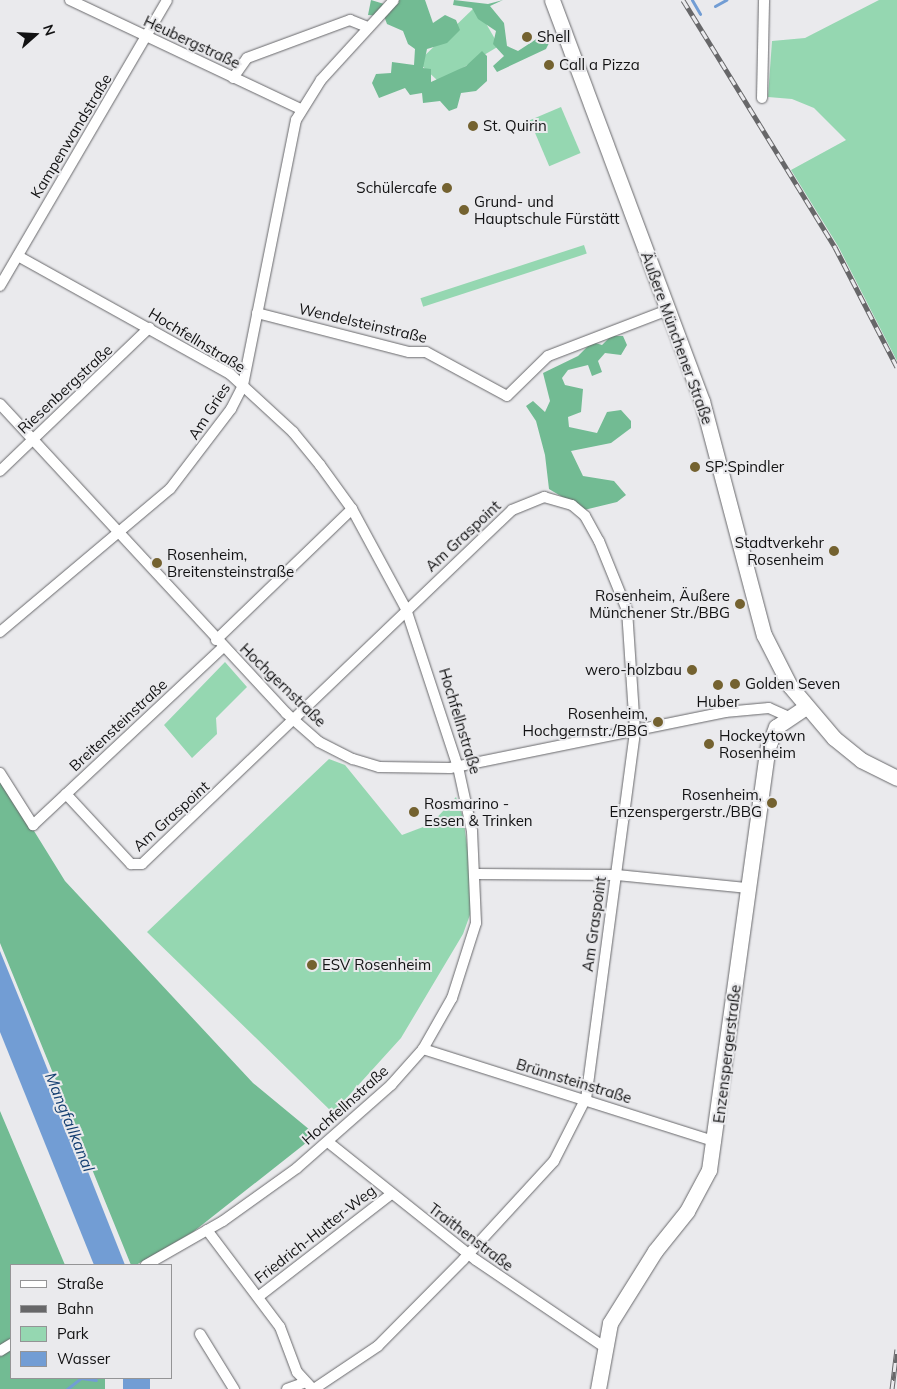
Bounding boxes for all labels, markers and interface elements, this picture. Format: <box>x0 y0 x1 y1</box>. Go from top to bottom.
north arrow <box>10 10 60 60</box>
street label: Heubergstraße <box>141 12 243 72</box>
text: N <box>39 22 59 38</box>
place label: Shell <box>537 28 570 46</box>
marker: Shell <box>521 31 533 43</box>
place label: Call a Pizza <box>559 56 640 74</box>
marker: Call a Pizza <box>543 59 555 71</box>
street label: Kampenwandstraße <box>27 71 115 201</box>
place label: St. Quirin <box>483 117 547 135</box>
marker: St. Quirin <box>467 120 479 132</box>
place label: Schülercafe <box>356 179 437 197</box>
marker: Schülercafe <box>441 182 453 194</box>
place label: Grund- und Hauptschule Fürstätt <box>474 192 619 227</box>
marker: Grund- und Hauptschule Fürstätt <box>458 204 470 216</box>
street label: Äußere Münchener Straße <box>637 249 717 427</box>
street label: Wendelsteinstraße <box>297 299 429 347</box>
street label: Hochfellnstraße <box>145 304 249 376</box>
street label: Riesenbergstraße <box>14 341 116 437</box>
street label: Am Gries <box>184 379 234 443</box>
place label: SP:Spindler <box>705 458 784 476</box>
marker: SP:Spindler <box>689 461 701 473</box>
street label: Am Graspoint <box>422 497 504 575</box>
place label: Stadtverkehr Rosenheim <box>735 533 824 568</box>
place label: Rosenheim, Breitensteinstraße <box>167 545 294 580</box>
marker: Stadtverkehr Rosenheim <box>828 545 840 557</box>
marker: Rosenheim, Breitensteinstraße <box>151 557 163 569</box>
place label: Rosenheim, Äußere Münchener Str./BBG <box>589 586 730 621</box>
marker: Rosenheim, Äußere Münchener Str./BBG <box>734 598 746 610</box>
street label: Hochgernstraße <box>236 639 330 731</box>
place label: wero-holzbau <box>585 661 682 679</box>
marker: wero-holzbau <box>686 664 698 676</box>
street label: Hochfellnstraße <box>435 666 485 776</box>
street label: Breitensteinstraße <box>65 675 171 775</box>
place label: Golden Seven <box>745 675 840 693</box>
marker: Golden Seven <box>729 678 741 690</box>
marker: Huber <box>712 679 724 691</box>
place label: Huber <box>697 693 739 711</box>
place label: Rosenheim, Hochgernstr./BBG <box>522 704 648 739</box>
marker: Rosenheim, Hochgernstr./BBG <box>652 716 664 728</box>
place label: Hockeytown Rosenheim <box>719 726 806 761</box>
marker: Hockeytown Rosenheim <box>703 738 715 750</box>
street label: Am Graspoint <box>129 777 213 855</box>
place label: Rosenheim, Enzenspergerstr./BBG <box>609 785 762 820</box>
place label: Rosmarino - Essen & Trinken <box>424 794 533 829</box>
marker: Rosenheim, Enzenspergerstr./BBG <box>766 797 778 809</box>
marker: Rosmarino - Essen & Trinken <box>408 806 420 818</box>
street label: Am Graspoint <box>578 875 610 973</box>
place label: ESV Rosenheim <box>322 956 431 974</box>
marker: ESV Rosenheim <box>306 959 318 971</box>
street label: Enzenspergerstraße <box>710 984 744 1124</box>
street label: Brünnsteinstraße <box>514 1055 634 1107</box>
street label: Hochfellnstraße <box>298 1062 392 1148</box>
water label: Mangfallkanal <box>41 1070 99 1174</box>
street label: Friedrich-Hutter-Weg <box>251 1181 379 1287</box>
street label: Traithenstraße <box>425 1199 517 1275</box>
legend <box>10 1264 172 1379</box>
text: Straße <box>57 1274 104 1293</box>
text: Bahn <box>57 1299 94 1318</box>
text: Park <box>57 1324 89 1343</box>
text: Wasser <box>57 1349 110 1368</box>

